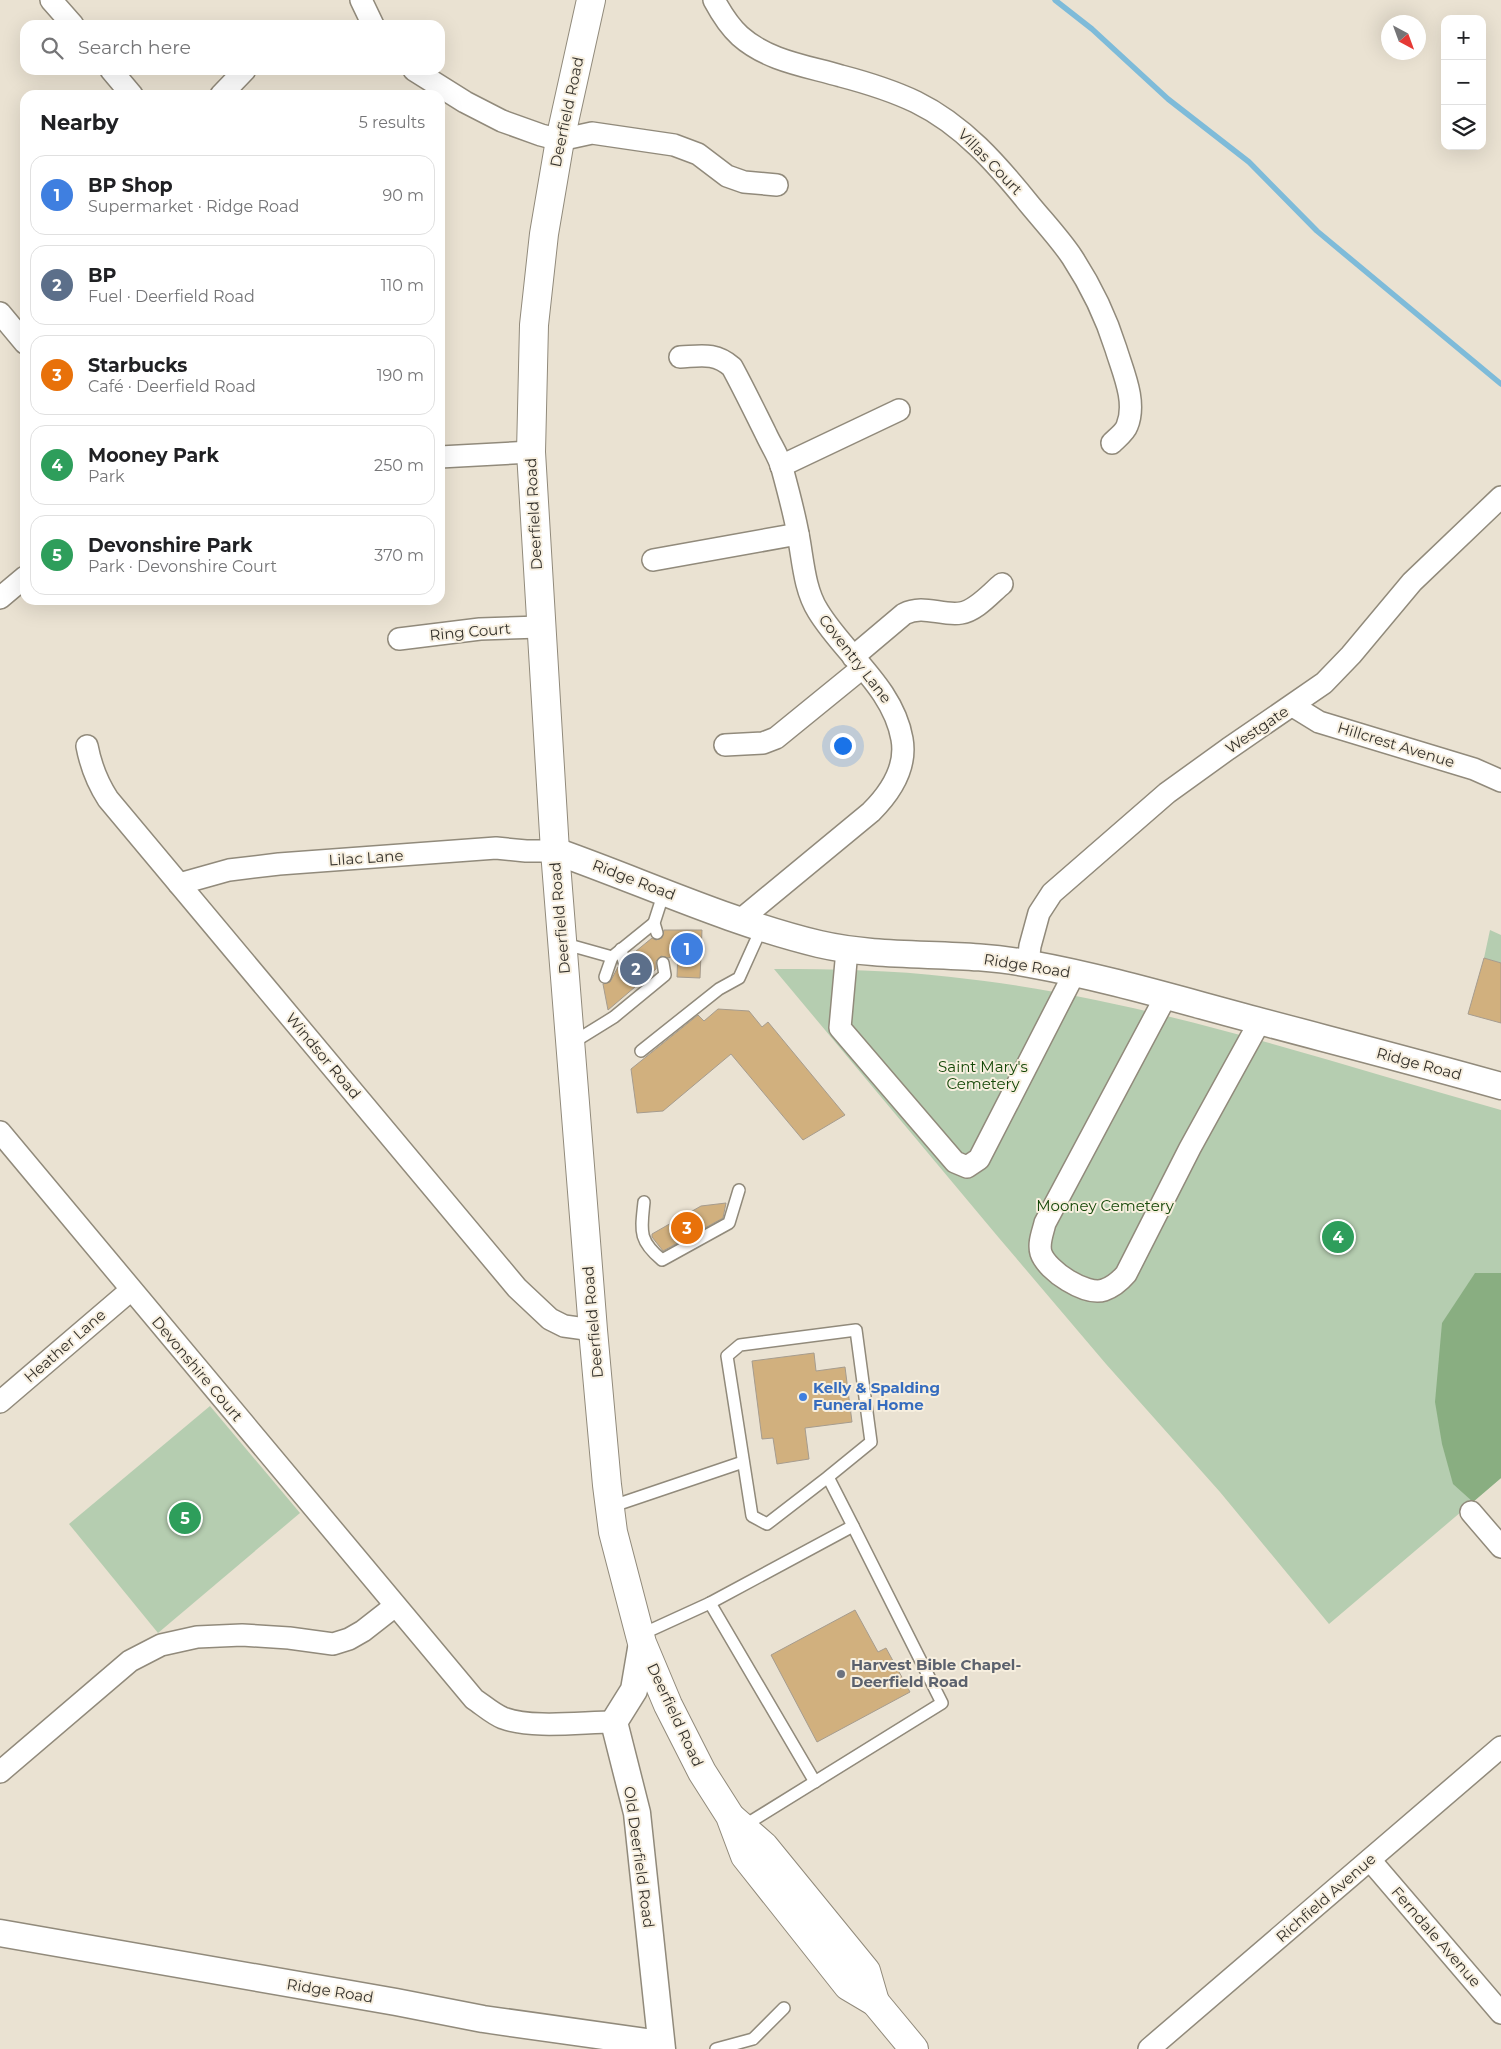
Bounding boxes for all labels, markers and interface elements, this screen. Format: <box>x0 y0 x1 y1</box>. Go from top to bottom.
north arrow <box>1381 15 1426 60</box>
map controls <box>1441 15 1486 150</box>
button: + <box>1441 15 1486 60</box>
search box <box>20 20 445 75</box>
icon: search <box>38 34 66 62</box>
text: Search here <box>78 36 191 59</box>
street label: Deerfield Road <box>546 55 587 169</box>
button: − <box>1441 60 1486 105</box>
button: layers <box>1441 105 1486 150</box>
text: Nearby <box>40 110 119 135</box>
text: 5 results <box>359 113 425 132</box>
street label: Villas Court <box>954 125 1027 199</box>
text: BP Shop <box>88 174 173 197</box>
text: 1 <box>54 186 60 205</box>
text: 90 m <box>382 186 424 205</box>
text: Supermarket · Ridge Road <box>88 197 299 216</box>
text: BP <box>88 264 116 287</box>
text: 2 <box>52 276 62 295</box>
text: 110 m <box>381 276 424 295</box>
text: Fuel · Deerfield Road <box>88 287 255 306</box>
text: Starbucks <box>88 354 187 377</box>
text: 3 <box>52 366 62 385</box>
text: 190 m <box>377 366 424 385</box>
text: Café · Deerfield Road <box>88 377 256 396</box>
text: Mooney Park <box>88 444 219 467</box>
text: 4 <box>51 456 63 475</box>
text: 250 m <box>374 456 424 475</box>
street label: Deerfield Road <box>521 457 546 571</box>
text: Park <box>88 467 125 486</box>
text: Devonshire Park <box>88 534 252 557</box>
text: 5 <box>52 546 62 565</box>
text: 370 m <box>374 546 424 565</box>
text: Park · Devonshire Court <box>88 557 277 576</box>
street label: Coventry Lane <box>815 610 896 707</box>
street label: Ring Court <box>429 618 511 645</box>
street label: Westgate <box>1222 702 1292 758</box>
street label: Hillcrest Avenue <box>1335 718 1457 771</box>
your location <box>830 733 856 759</box>
street label: Lilac Lane <box>328 845 404 870</box>
street label: Ridge Road <box>590 855 678 904</box>
street label: Deerfield Road <box>545 861 574 975</box>
pin: 1 <box>671 930 703 968</box>
street label: Ridge Road <box>982 949 1072 982</box>
pin: 2 <box>620 950 652 988</box>
street label: Windsor Road <box>282 1009 365 1103</box>
street label: Ridge Road <box>1374 1043 1464 1084</box>
park label: Saint Mary's Cemetery <box>938 1057 1028 1093</box>
park label: Mooney Cemetery <box>1036 1196 1175 1215</box>
pin: 3 <box>671 1209 703 1247</box>
pin: 4 <box>1322 1218 1354 1256</box>
street label: Deerfield Road <box>578 1265 607 1379</box>
street label: Heather Lane <box>20 1305 109 1386</box>
street label: Devonshire Court <box>148 1312 247 1425</box>
place label: Kelly & Spalding Funeral Home <box>813 1378 940 1414</box>
marker: Kelly & Spalding Funeral Home <box>797 1391 809 1403</box>
pin: 5 <box>169 1499 201 1537</box>
place label: Harvest Bible Chapel- Deerfield Road <box>851 1655 1021 1691</box>
street label: Deerfield Road <box>643 1660 708 1770</box>
marker: Harvest Bible Chapel- Deerfield Road <box>835 1668 847 1680</box>
street label: Old Deerfield Road <box>620 1785 659 1929</box>
street label: Richfield Avenue <box>1272 1849 1380 1946</box>
street label: Ferndale Avenue <box>1388 1883 1485 1991</box>
street label: Ridge Road <box>285 1974 375 2007</box>

